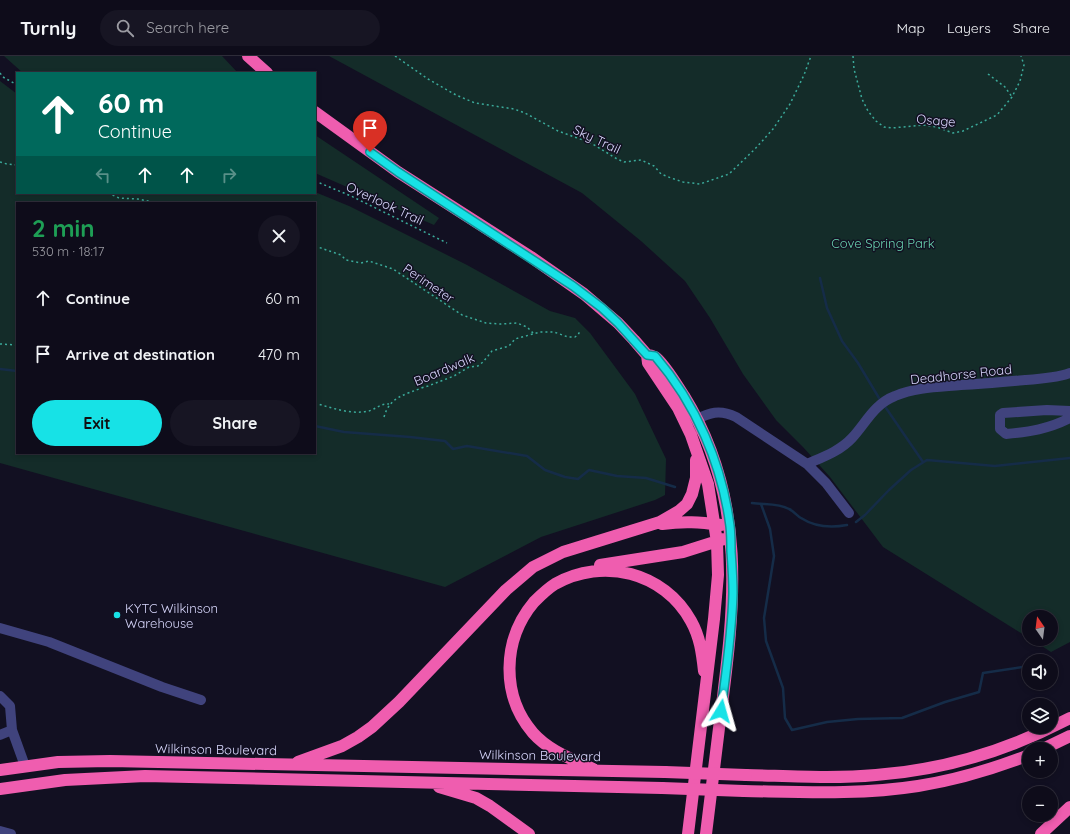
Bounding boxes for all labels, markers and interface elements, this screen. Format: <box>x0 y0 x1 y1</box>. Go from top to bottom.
search box <box>100 10 380 46</box>
text: Turnly <box>20 16 76 40</box>
icon: search <box>114 17 136 39</box>
text: Search here <box>146 18 229 37</box>
text: Map <box>896 19 925 37</box>
text: Layers <box>947 19 991 37</box>
text: Share <box>1013 19 1050 37</box>
text: 60 m <box>98 85 164 120</box>
icon: ahead <box>32 88 84 140</box>
street label: Osage <box>916 110 956 130</box>
pin <box>353 111 387 152</box>
icon: arrive <box>359 117 381 139</box>
text: Continue <box>98 120 172 143</box>
street label: Sky Trail <box>571 121 623 157</box>
icon: left <box>92 164 114 186</box>
icon: ahead <box>134 164 156 186</box>
icon: ahead <box>176 164 198 186</box>
icon: right <box>218 164 240 186</box>
street label: Overlook Trail <box>344 178 426 228</box>
text: 2 min <box>32 213 94 243</box>
button: close <box>258 215 300 257</box>
park label: Cove Spring Park <box>831 235 935 251</box>
text: 530 m · 18:17 <box>32 243 104 259</box>
street label: Perimeter <box>400 260 458 306</box>
icon: ahead <box>32 287 54 309</box>
text: Continue <box>66 289 130 308</box>
text: 60 m <box>265 289 300 308</box>
icon: arrive <box>32 343 54 365</box>
text: Arrive at destination <box>66 345 215 364</box>
text: 470 m <box>258 345 300 364</box>
street label: Boardwalk <box>411 349 477 389</box>
street label: Deadhorse Road <box>909 361 1013 387</box>
button: Exit <box>32 400 162 446</box>
button: Share <box>170 400 300 446</box>
place label: KYTC Wilkinson Warehouse <box>125 600 218 631</box>
marker: KYTC Wilkinson Warehouse <box>112 610 122 620</box>
north arrow <box>1022 610 1058 646</box>
map controls <box>1022 610 1058 822</box>
button: sound <box>1022 654 1058 690</box>
position arrow <box>700 690 742 732</box>
button: layers <box>1022 698 1058 734</box>
street label: Wilkinson Boulevard <box>155 740 277 758</box>
button: + <box>1022 742 1058 778</box>
street label: Wilkinson Boulevard <box>479 746 601 764</box>
button: − <box>1022 786 1058 822</box>

